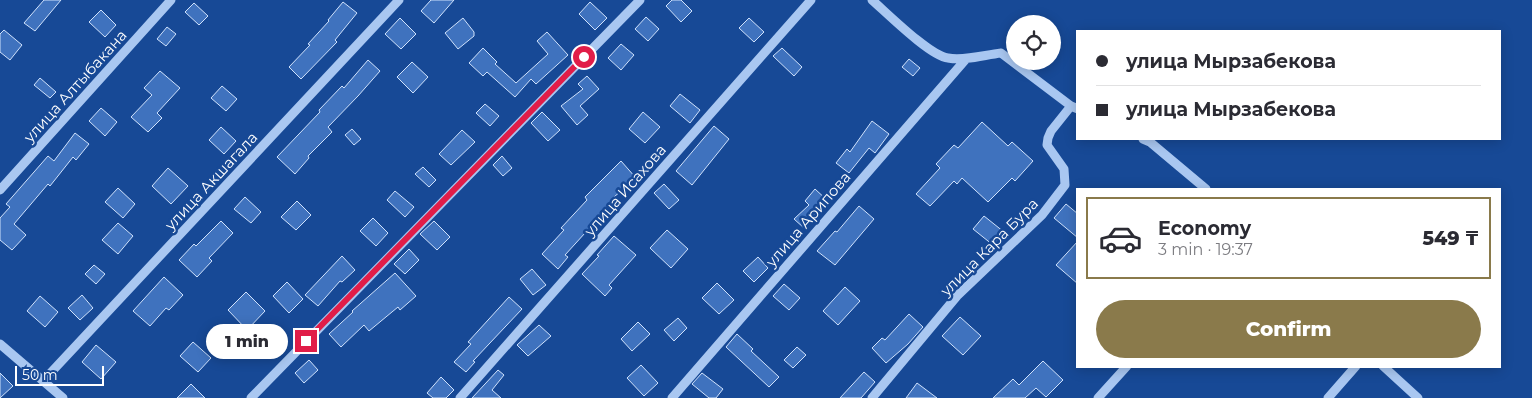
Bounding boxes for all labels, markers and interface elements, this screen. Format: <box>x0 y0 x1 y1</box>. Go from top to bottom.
map controls <box>1006 15 1061 70</box>
button: locate <box>1006 15 1061 70</box>
street label: улица Алтыбакана <box>19 26 131 147</box>
route start <box>573 46 595 68</box>
text: улица Мырзабекова <box>1126 50 1336 73</box>
text: улица Мырзабекова <box>1126 98 1336 121</box>
street label: улица Акшагала <box>160 128 261 235</box>
street label: улица Исахова <box>579 140 670 241</box>
street label: улица Арипова <box>761 167 855 271</box>
street label: улица Кара Бура <box>935 194 1042 301</box>
icon: car <box>1098 216 1143 261</box>
text: Economy <box>1158 217 1251 240</box>
text: 549 ₸ <box>1422 227 1479 250</box>
text: 3 min · 19:37 <box>1158 240 1253 259</box>
button: Confirm <box>1096 300 1481 358</box>
callout: 1 min <box>206 324 288 358</box>
route end <box>295 330 317 352</box>
text: 1 min <box>225 332 269 351</box>
scale bar <box>15 363 104 386</box>
text: 50 m <box>22 366 58 384</box>

